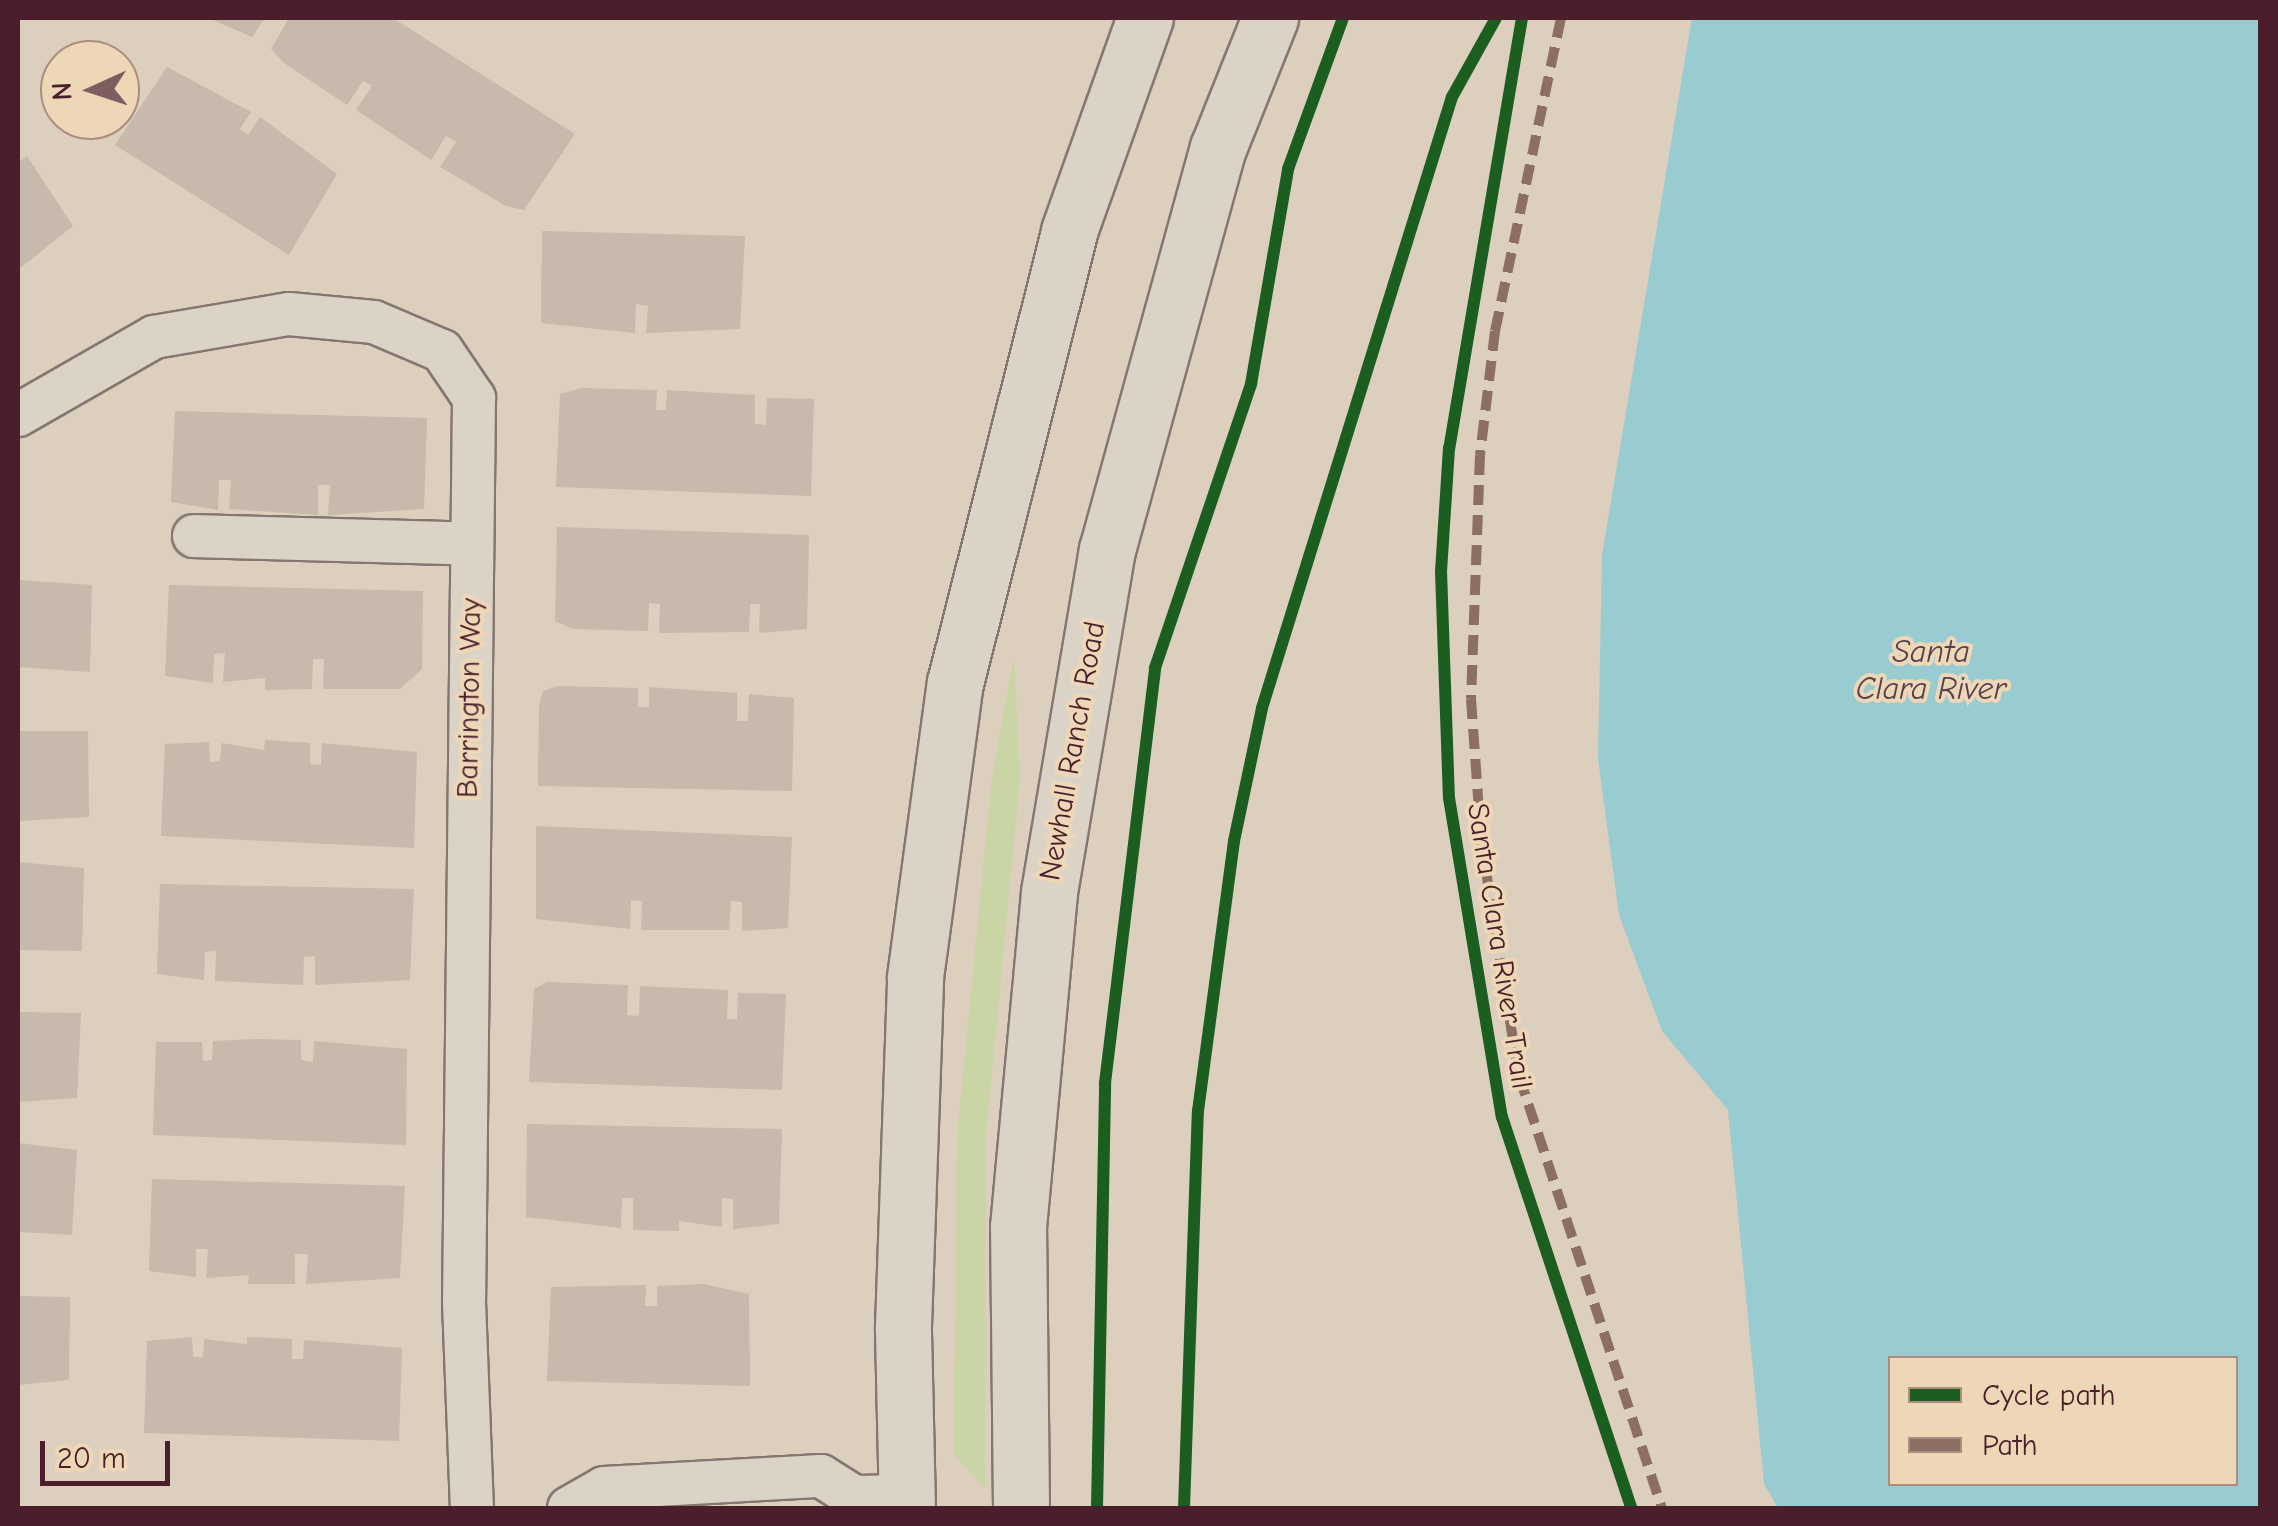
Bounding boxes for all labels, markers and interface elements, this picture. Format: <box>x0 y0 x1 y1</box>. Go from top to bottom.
north arrow <box>40 40 140 140</box>
text: N <box>46 82 78 101</box>
street label: Barrington Way <box>450 598 490 798</box>
street label: Newhall Ranch Road <box>1032 619 1114 883</box>
water label: Santa Clara River <box>1856 634 2006 709</box>
street label: Santa Clara River Trail <box>1459 801 1539 1091</box>
legend <box>1888 1356 2238 1486</box>
text: Cycle path <box>1982 1378 2116 1413</box>
scale bar <box>45 1421 175 1483</box>
text: Path <box>1982 1428 2038 1463</box>
text: 20 m <box>57 1441 126 1476</box>

